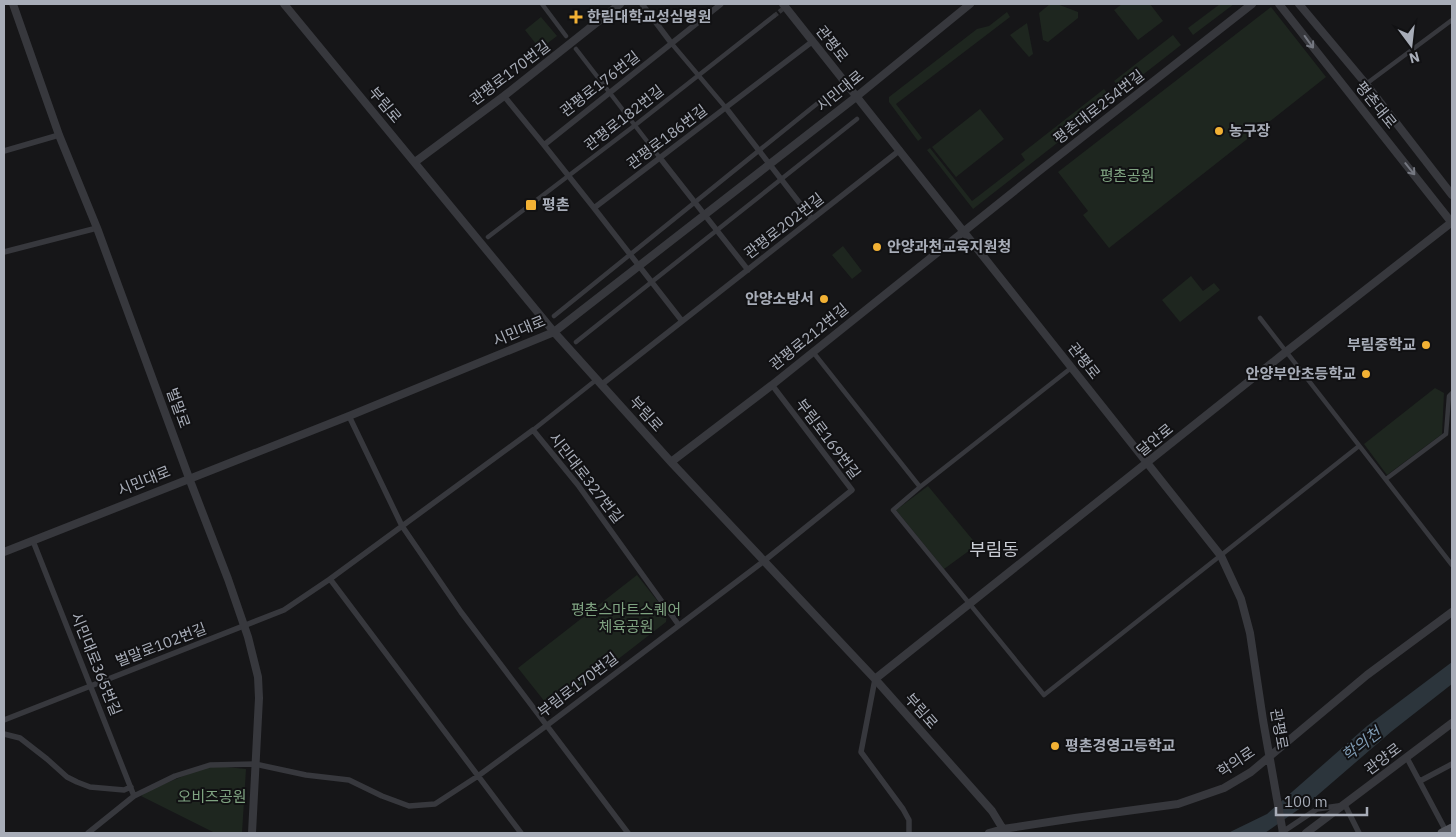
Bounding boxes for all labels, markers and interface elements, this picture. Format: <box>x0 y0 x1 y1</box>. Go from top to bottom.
place label: 한림대학교성심병원 <box>587 7 711 26</box>
marker: 한림대학교성심병원 <box>569 10 583 24</box>
north arrow <box>1386 20 1436 70</box>
street label: 관평로 <box>812 22 853 66</box>
one-way arrow <box>1304 35 1314 49</box>
street label: 관평로170번길 <box>466 36 554 109</box>
street label: 관평로176번길 <box>556 47 643 121</box>
text: N <box>1407 48 1422 68</box>
street label: 평촌대로254번길 <box>1050 65 1148 148</box>
street label: 시민대로 <box>812 66 867 115</box>
street label: 평촌대로 <box>1352 77 1401 132</box>
street label: 관평로182번길 <box>580 81 667 155</box>
street label: 부림로 <box>365 83 406 127</box>
street label: 관평로186번길 <box>623 100 711 173</box>
place label: 농구장 <box>1229 121 1271 140</box>
marker: 농구장 <box>1213 125 1225 137</box>
one-way arrow <box>1404 163 1415 176</box>
park label: 평촌공원 <box>1099 166 1155 185</box>
street label: 관평로202번길 <box>740 189 827 263</box>
place label: 평촌 <box>542 195 570 214</box>
marker: 평촌 <box>524 198 538 212</box>
place label: 안양과천교육지원청 <box>887 237 1011 256</box>
marker: 안양과천교육지원청 <box>871 241 883 253</box>
place label: 안양소방서 <box>745 289 814 308</box>
marker: 안양소방서 <box>818 293 830 305</box>
street label: 관평로212번길 <box>765 299 852 374</box>
street label: 시민대로 <box>490 311 548 350</box>
place label: 부림중학교 <box>1347 335 1416 354</box>
street label: 관평로 <box>1064 339 1105 383</box>
marker: 부림중학교 <box>1420 339 1432 351</box>
place label: 안양부안초등학교 <box>1246 364 1356 383</box>
marker: 안양부안초등학교 <box>1360 368 1372 380</box>
street label: 벌말로 <box>162 385 194 431</box>
street label: 부림로 <box>625 392 667 435</box>
street label: 부림로169번길 <box>792 395 865 483</box>
street label: 달안로 <box>1133 419 1177 460</box>
street label: 시민대로327번길 <box>545 429 628 527</box>
street label: 시민대로 <box>115 461 173 500</box>
district label: 부림동 <box>969 538 1019 561</box>
park label: 평촌스마트스퀘어 체육공원 <box>571 600 681 636</box>
street label: 시민대로365번길 <box>67 609 126 718</box>
street label: 벌말로102번길 <box>113 618 209 671</box>
street label: 부림로170번길 <box>534 648 622 721</box>
street label: 부림로 <box>901 689 942 733</box>
street label: 관평로 <box>1267 707 1292 751</box>
water label: 학의천 <box>1337 721 1386 765</box>
place label: 평촌경영고등학교 <box>1065 736 1176 755</box>
street label: 관양로 <box>1360 739 1405 779</box>
marker: 평촌경영고등학교 <box>1049 740 1061 752</box>
street label: 학의로 <box>1213 742 1258 781</box>
scale bar <box>1276 784 1367 816</box>
park label: 오비즈공원 <box>177 787 247 806</box>
text: 100 m <box>1284 792 1328 811</box>

